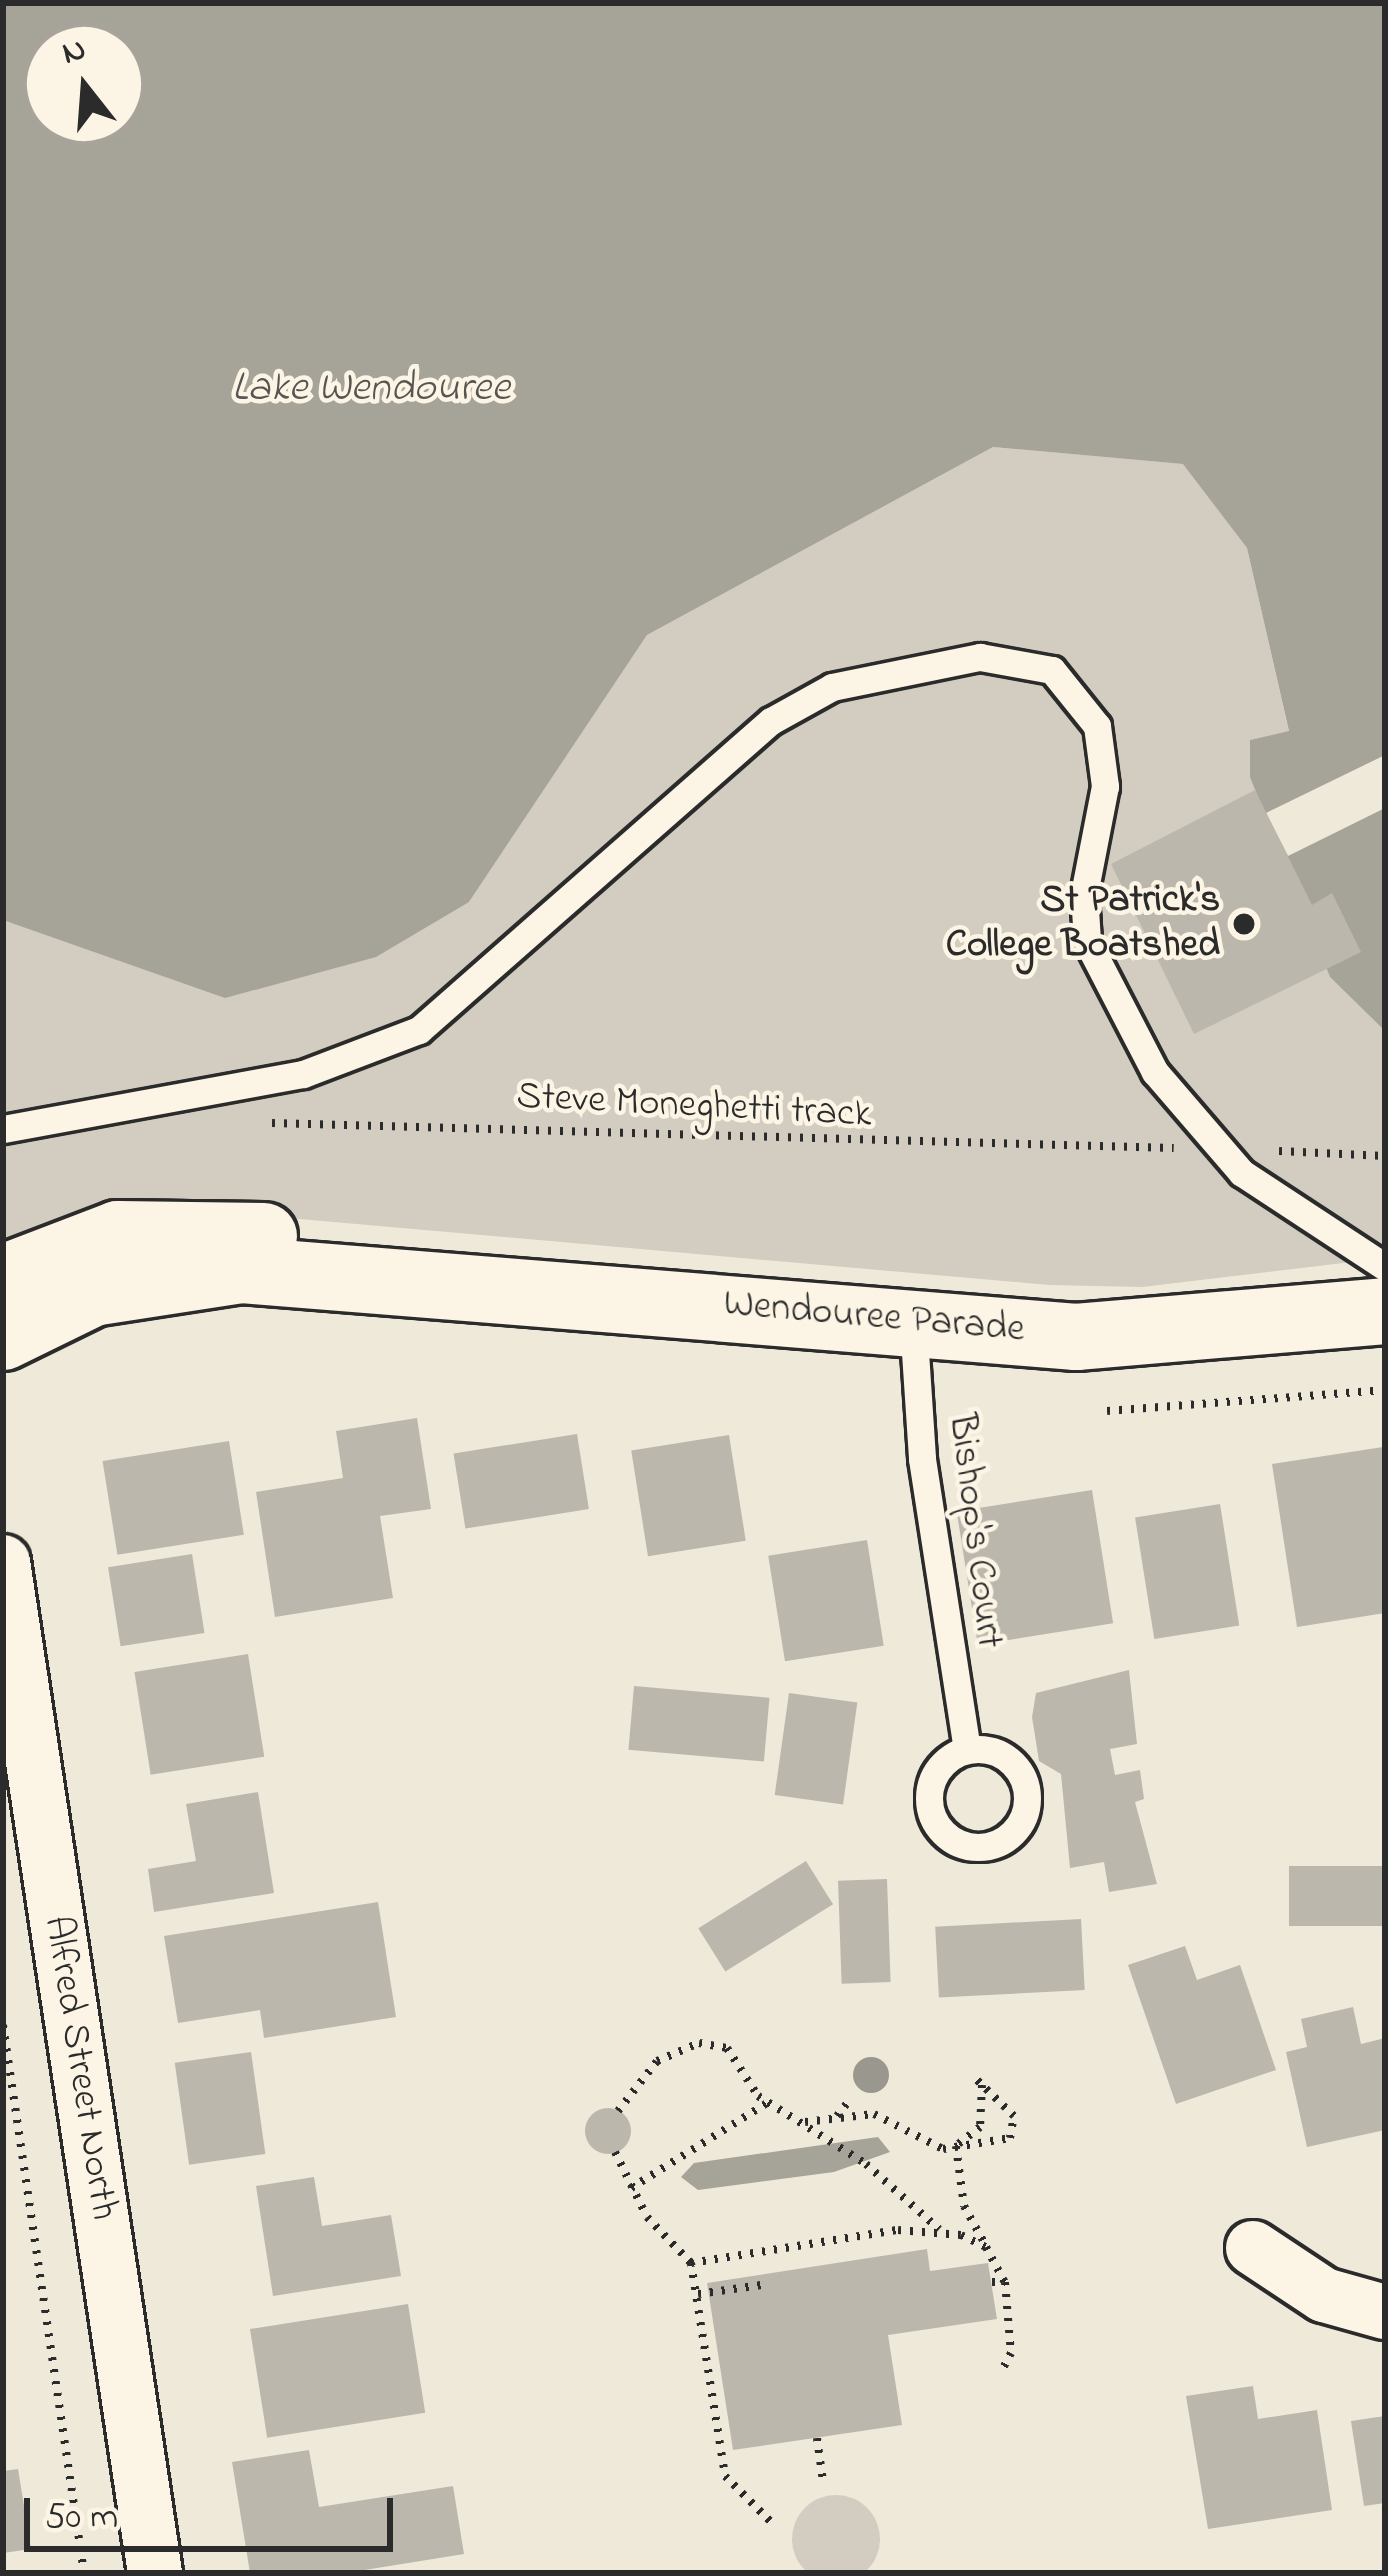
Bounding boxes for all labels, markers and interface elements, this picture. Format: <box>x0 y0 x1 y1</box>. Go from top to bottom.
north arrow <box>24 24 144 144</box>
text: N <box>57 26 92 79</box>
water label: Lake Wendouree <box>232 364 510 414</box>
place label: St Patrick's College Boatshed <box>946 879 1220 970</box>
marker: St Patrick's College Boatshed <box>1231 911 1257 937</box>
street label: Steve Moneghetti track <box>515 1074 873 1140</box>
street label: Wendouree Parade <box>722 1282 1026 1354</box>
street label: Bishop's Court <box>936 1411 1012 1651</box>
street label: Alfred Street North <box>32 1913 126 2223</box>
scale bar <box>30 2474 399 2548</box>
text: 50 m <box>45 2492 118 2545</box>

